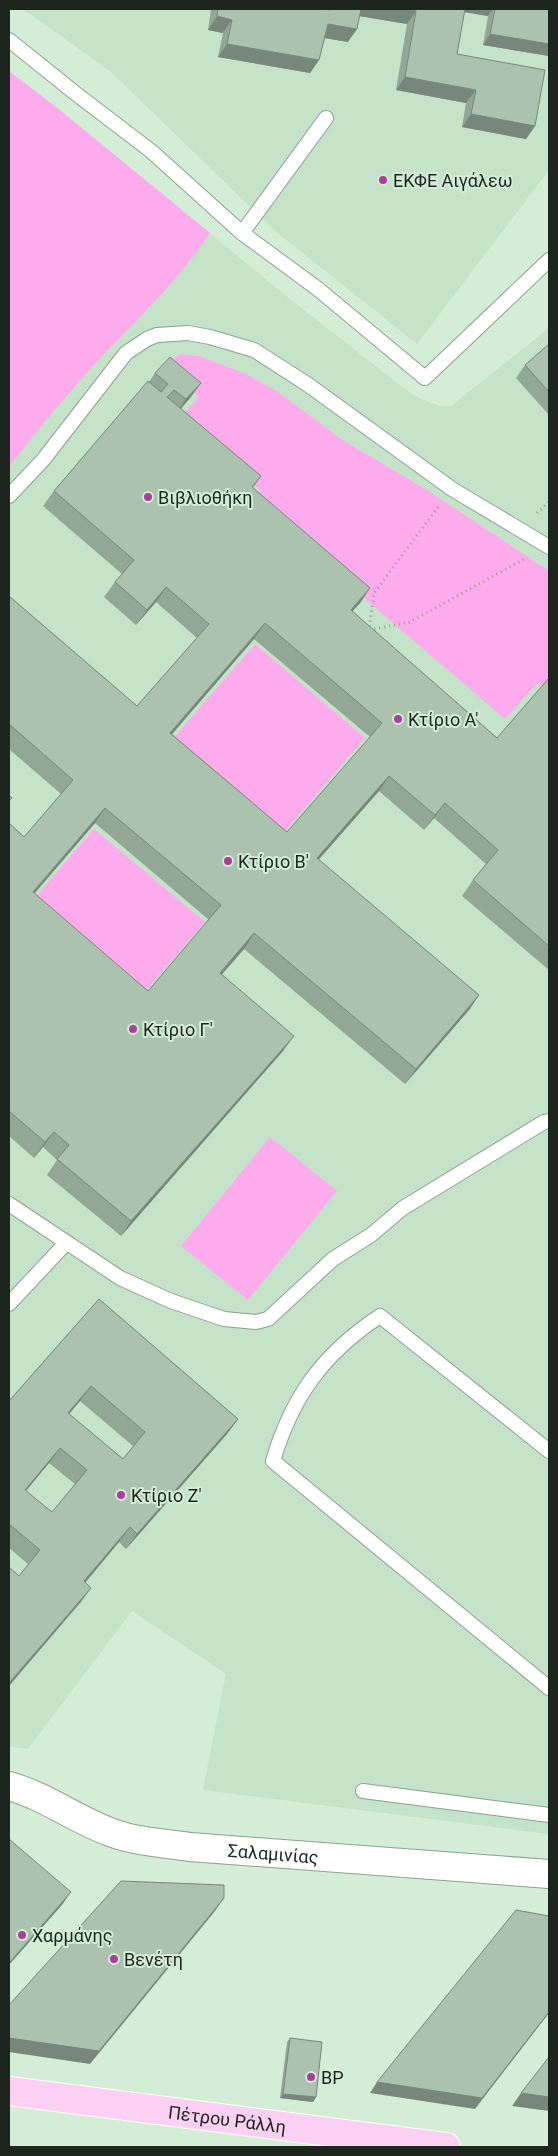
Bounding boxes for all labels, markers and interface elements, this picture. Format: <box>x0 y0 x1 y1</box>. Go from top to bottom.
place label: ΕΚΦΕ Αιγάλεω <box>393 170 512 191</box>
marker: ΕΚΦΕ Αιγάλεω <box>377 174 389 186</box>
place label: Βιβλιοθήκη <box>158 487 252 508</box>
marker: Βιβλιοθήκη <box>142 491 154 503</box>
place label: Κτίριο Α' <box>408 709 478 730</box>
marker: Κτίριο Α' <box>392 713 404 725</box>
place label: Κτίριο Β' <box>238 851 309 872</box>
marker: Κτίριο Β' <box>222 855 234 867</box>
place label: Κτίριο Γ' <box>143 1019 213 1040</box>
marker: Κτίριο Γ' <box>127 1023 139 1035</box>
place label: Κτίριο Ζ' <box>131 1485 202 1506</box>
marker: Κτίριο Ζ' <box>115 1489 127 1501</box>
street label: Σαλαμινίας <box>227 1839 319 1867</box>
place label: Χαρμάνης <box>32 1925 112 1946</box>
marker: Χαρμάνης <box>16 1929 28 1941</box>
place label: Βενέτη <box>124 1949 183 1970</box>
marker: Βενέτη <box>108 1953 120 1965</box>
place label: BP <box>321 2067 344 2088</box>
marker: BP <box>305 2071 317 2083</box>
street label: Πέτρου Ράλλη <box>167 2101 287 2137</box>

